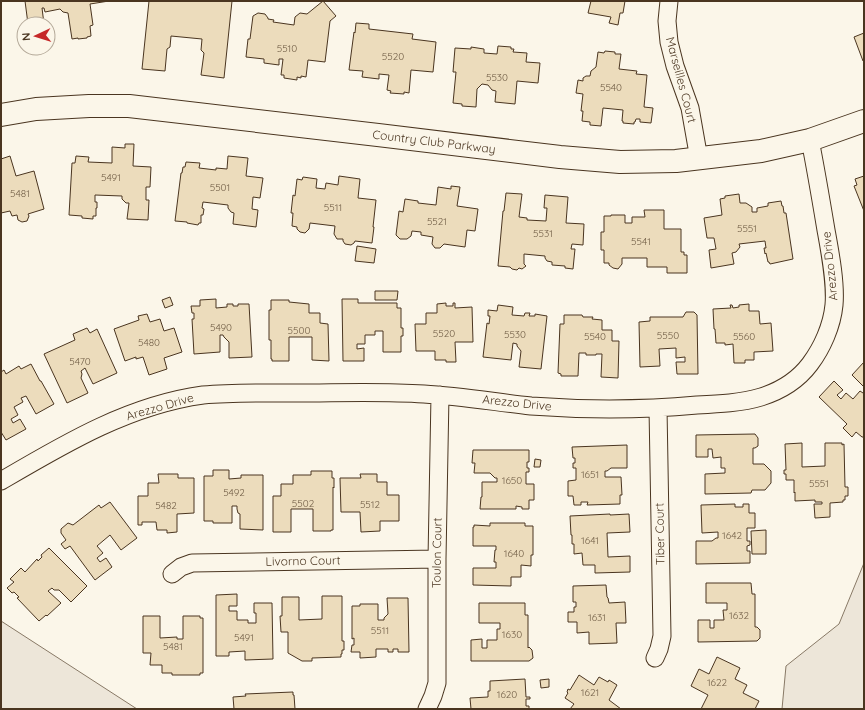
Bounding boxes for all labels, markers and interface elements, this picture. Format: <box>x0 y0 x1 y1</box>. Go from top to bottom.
north arrow <box>16 16 56 56</box>
text: N <box>19 32 33 41</box>
street label: Marseilles Court <box>663 35 700 125</box>
house number: 5510 <box>277 42 297 55</box>
house number: 5520 <box>382 50 404 63</box>
house number: 5530 <box>486 71 508 84</box>
house number: 5540 <box>600 81 622 94</box>
street label: Country Club Parkway <box>372 126 497 157</box>
house number: 5491 <box>101 171 121 184</box>
house number: 5501 <box>210 181 230 194</box>
house number: 5481 <box>10 187 30 200</box>
house number: 5511 <box>324 201 342 214</box>
house number: 5521 <box>427 215 447 228</box>
house number: 5551 <box>737 222 757 235</box>
house number: 5531 <box>533 227 553 240</box>
street label: Arezzo Drive <box>818 230 841 301</box>
house number: 5541 <box>631 235 651 248</box>
house number: 5490 <box>210 321 232 334</box>
house number: 5500 <box>288 324 310 337</box>
house number: 5520 <box>433 327 455 340</box>
house number: 5530 <box>504 328 526 341</box>
house number: 5550 <box>657 329 679 342</box>
house number: 5540 <box>584 330 606 343</box>
house number: 5560 <box>733 330 755 343</box>
house number: 5480 <box>138 336 160 349</box>
house number: 5470 <box>69 355 91 368</box>
street label: Arezzo Drive <box>124 390 196 423</box>
street label: Arezzo Drive <box>482 391 553 414</box>
house number: 1651 <box>581 468 599 481</box>
house number: 1650 <box>502 474 522 487</box>
house number: 5551 <box>809 477 829 490</box>
house number: 5492 <box>223 486 245 499</box>
house number: 5502 <box>292 497 315 510</box>
house number: 5512 <box>360 498 381 511</box>
house number: 5482 <box>155 499 177 512</box>
street label: Tiber Court <box>651 503 668 565</box>
street label: Toulon Court <box>428 518 445 588</box>
house number: 1642 <box>722 529 742 542</box>
house number: 1641 <box>581 534 599 547</box>
house number: 1640 <box>504 547 524 560</box>
street label: Livorno Court <box>265 552 341 569</box>
house number: 1632 <box>729 609 749 622</box>
house number: 1631 <box>588 611 606 624</box>
house number: 5511 <box>371 624 389 637</box>
house number: 1630 <box>502 628 522 641</box>
house number: 5491 <box>234 631 254 644</box>
house number: 5481 <box>163 640 183 653</box>
house number: 1622 <box>707 676 728 689</box>
house number: 1621 <box>581 686 599 699</box>
house number: 1620 <box>497 688 517 701</box>

